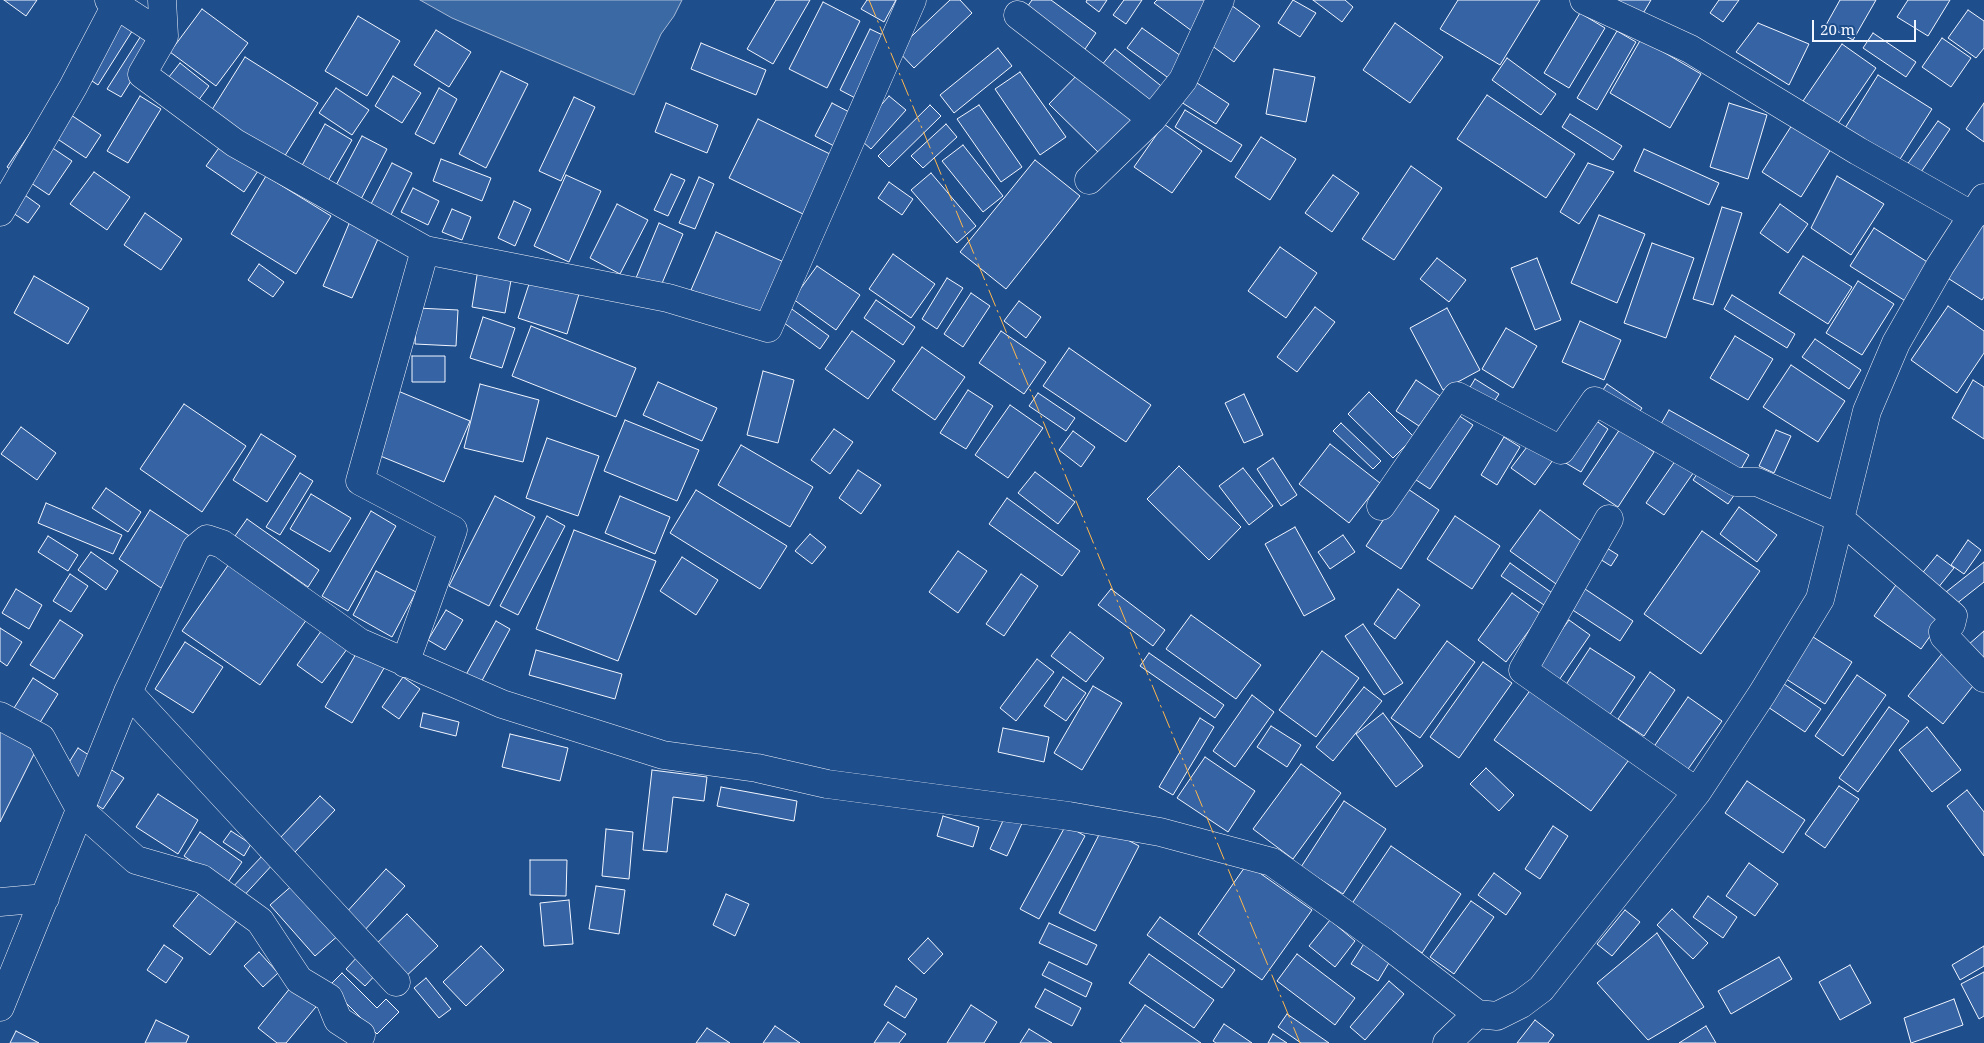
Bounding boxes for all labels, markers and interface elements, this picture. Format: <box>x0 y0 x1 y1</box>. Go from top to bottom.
scale bar <box>1814 10 1918 42</box>
text: 20 m <box>1820 19 1855 39</box>

